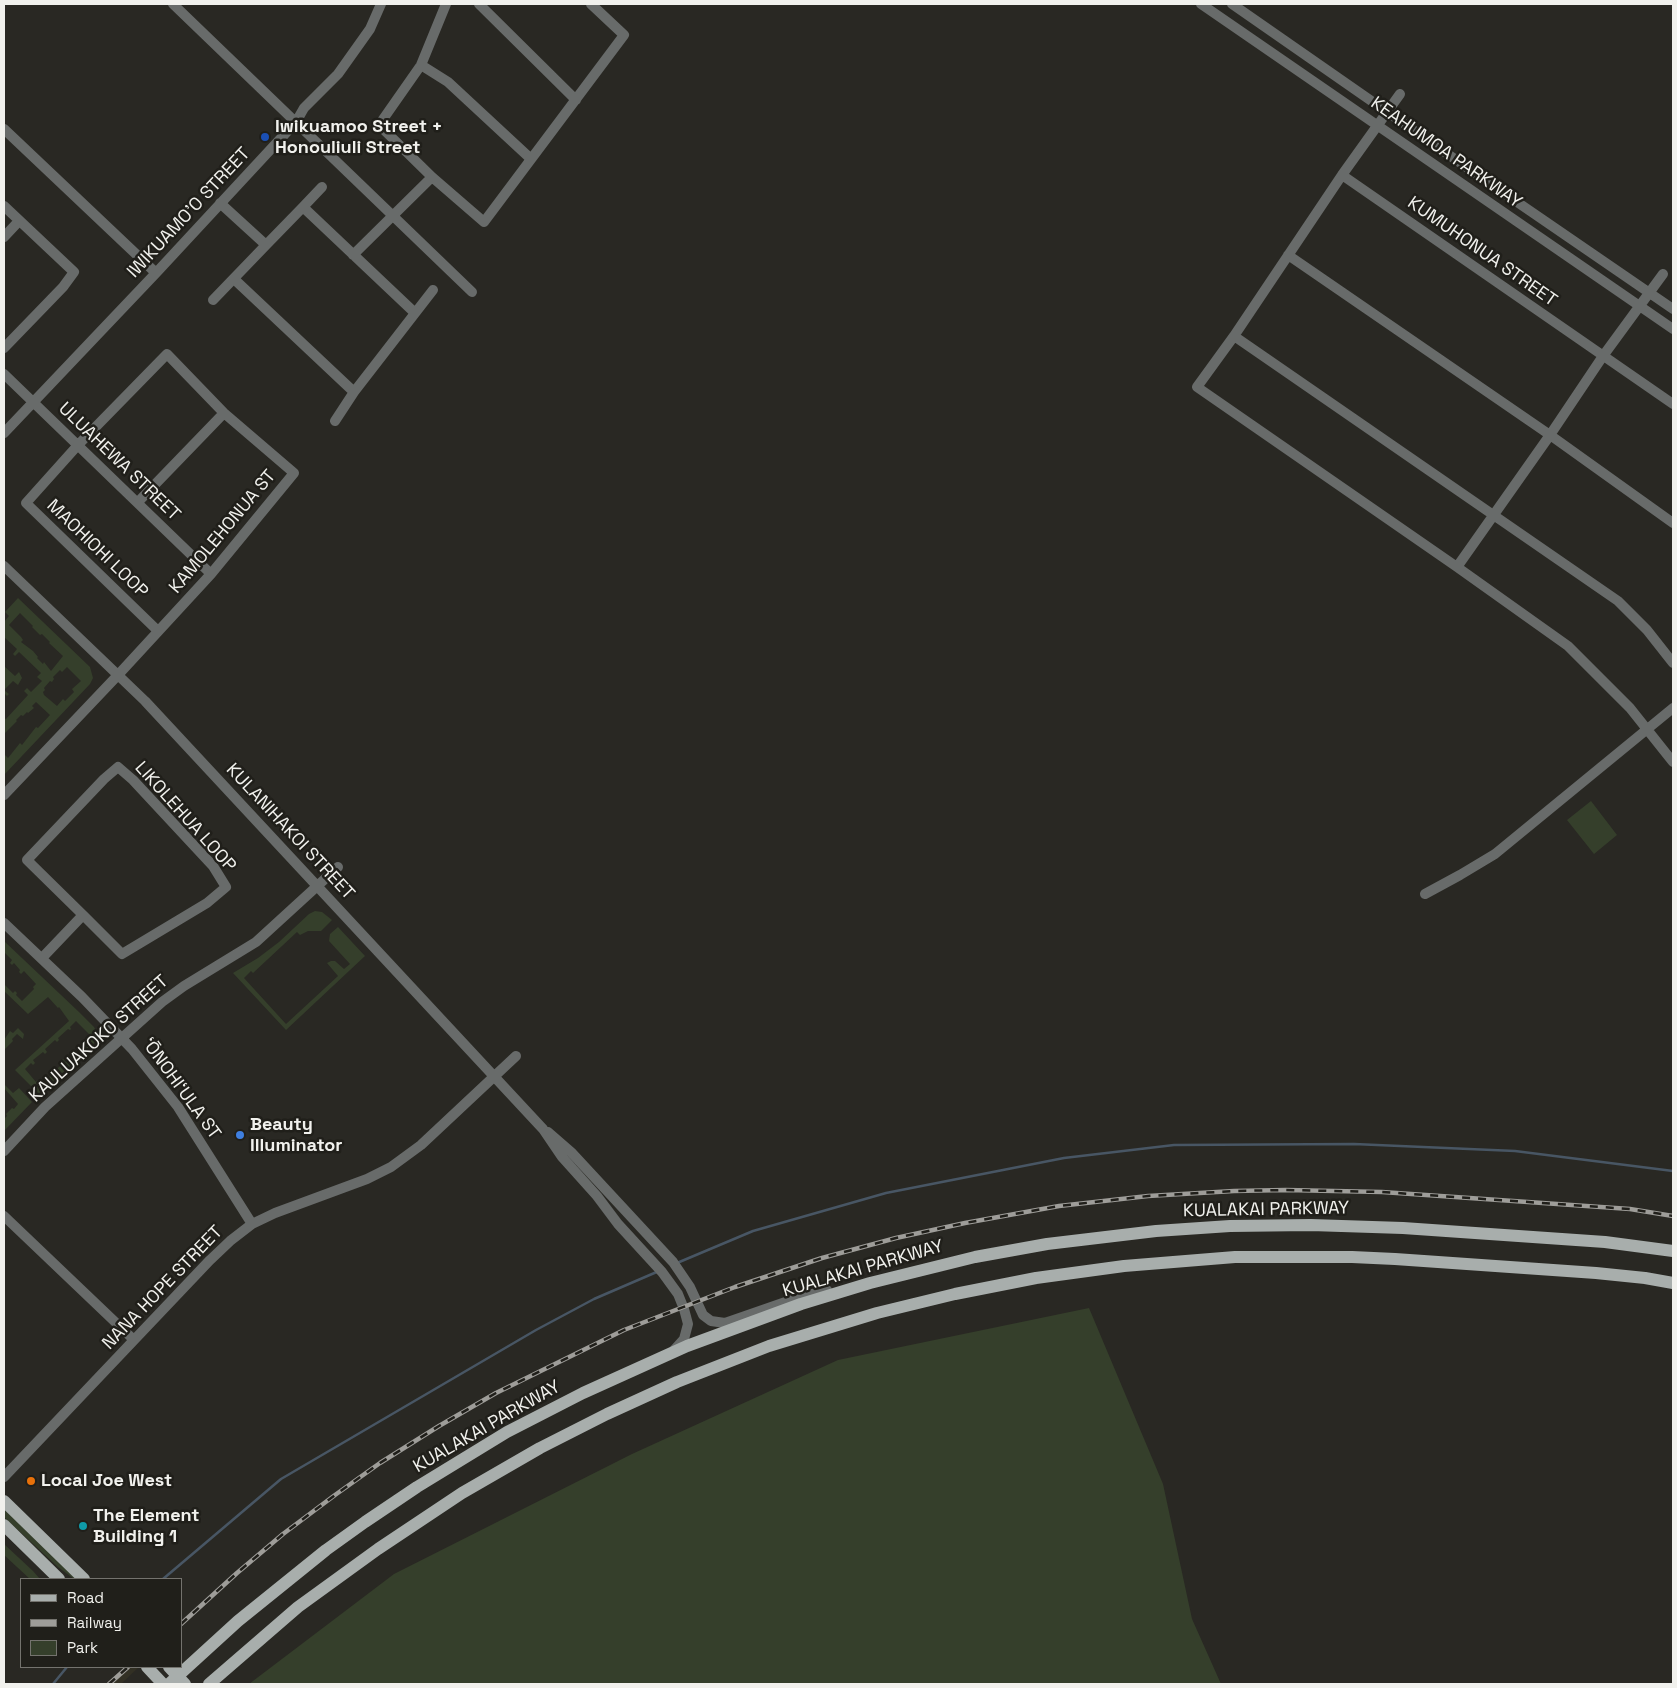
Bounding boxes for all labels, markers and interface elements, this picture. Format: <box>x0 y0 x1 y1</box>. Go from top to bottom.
street label: KEAHUMOA PARKWAY <box>1366 93 1526 213</box>
place label: Iwikuamoo Street + Honouliuli Street <box>275 116 443 158</box>
marker: Iwikuamoo Street + Honouliuli Street <box>259 131 271 143</box>
street label: IWIKUAMO'O STREET <box>123 143 255 283</box>
street label: KUMUHONUA STREET <box>1403 192 1561 312</box>
street label: ULUAHEWA STREET <box>54 398 184 526</box>
street label: KAMOLEHONUA ST <box>165 466 281 598</box>
street label: MAOHIOHI LOOP <box>42 495 152 603</box>
street label: LIKOLEHUA LOOP <box>130 758 240 876</box>
street label: KULANIHAKOI STREET <box>221 759 359 905</box>
street label: KAULUAKOKO STREET <box>25 971 173 1107</box>
street label: ‘ŌNOHI‘ULA ST <box>137 1034 225 1144</box>
place label: Beauty Illuminator <box>250 1114 342 1156</box>
marker: Beauty Illuminator <box>234 1129 246 1141</box>
street label: KUALAKAI PARKWAY <box>1183 1198 1349 1222</box>
street label: NANA HOPE STREET <box>98 1222 228 1354</box>
street label: KUALAKAI PARKWAY <box>780 1236 946 1302</box>
street label: KUALAKAI PARKWAY <box>410 1376 564 1478</box>
place label: Local Joe West <box>41 1470 172 1492</box>
marker: Local Joe West <box>25 1475 37 1487</box>
place label: The Element Building 1 <box>93 1505 200 1548</box>
marker: The Element Building 1 <box>77 1520 89 1532</box>
legend <box>20 1578 182 1668</box>
text: Road <box>67 1588 104 1607</box>
text: Railway <box>67 1613 122 1632</box>
text: Park <box>67 1638 98 1657</box>

